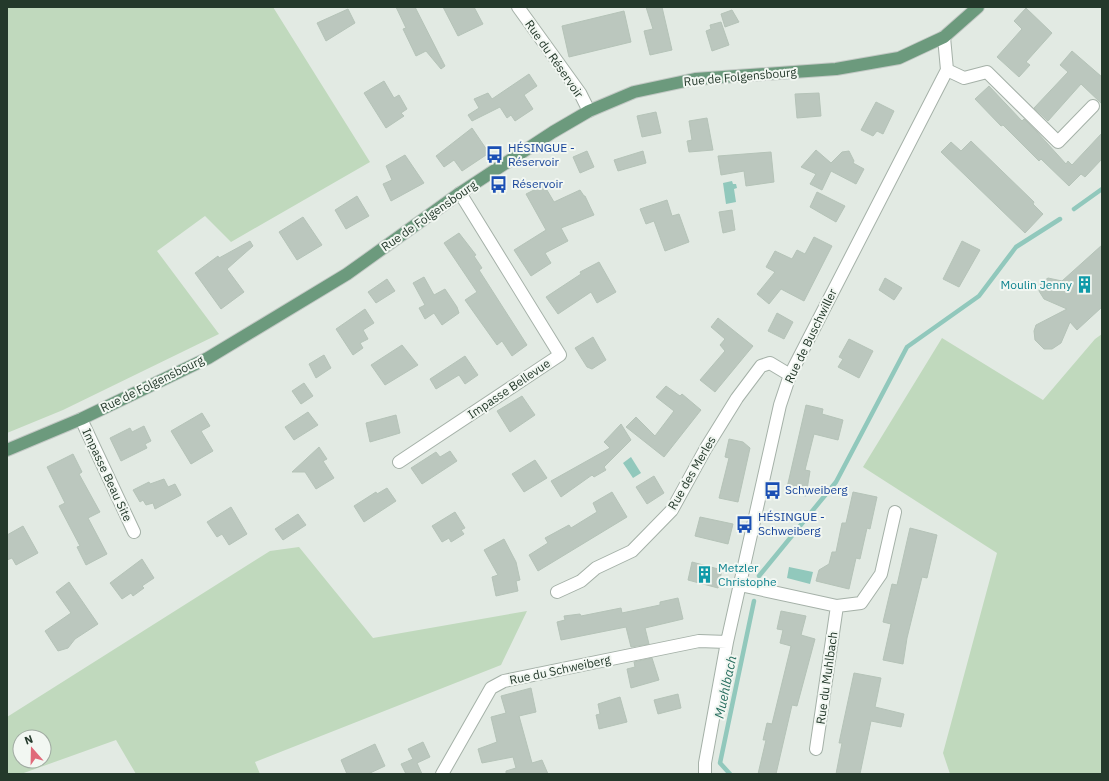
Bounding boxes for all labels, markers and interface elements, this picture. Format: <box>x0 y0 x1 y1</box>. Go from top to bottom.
street label: Rue du Réservoir <box>522 17 587 101</box>
street label: Rue de Folgensbourg <box>683 64 798 89</box>
place label: HÉSINGUE - Réservoir <box>508 140 575 169</box>
bus stop icon: HÉSINGUE - Réservoir <box>485 145 505 165</box>
bus stop icon: Réservoir <box>489 174 509 194</box>
place label: Réservoir <box>512 176 564 191</box>
street label: Rue de Folgensbourg <box>378 177 480 254</box>
building icon: Moulin Jenny <box>1075 275 1095 295</box>
place label: Moulin Jenny <box>1001 277 1072 292</box>
street label: Rue de Buschwiller <box>781 286 840 385</box>
street label: Rue de Folgensbourg <box>98 352 207 415</box>
street label: Impasse Bellevue <box>465 355 553 422</box>
street label: Impasse Beau Site <box>79 426 136 524</box>
street label: Rue des Merles <box>664 433 719 512</box>
bus stop icon: Schweiberg <box>762 480 782 500</box>
place label: Schweiberg <box>785 482 848 497</box>
place label: HÉSINGUE - Schweiberg <box>758 509 825 538</box>
bus stop icon: HÉSINGUE - Schweiberg <box>735 514 755 534</box>
place label: Metzler Christophe <box>718 560 777 589</box>
building icon: Metzler Christophe <box>695 565 715 585</box>
street label: Rue du Muhlbach <box>813 631 840 725</box>
street label: Rue du Schweiberg <box>508 651 613 688</box>
water label: Muehlbach <box>711 654 740 720</box>
north arrow <box>12 729 52 769</box>
text: N <box>22 732 35 748</box>

